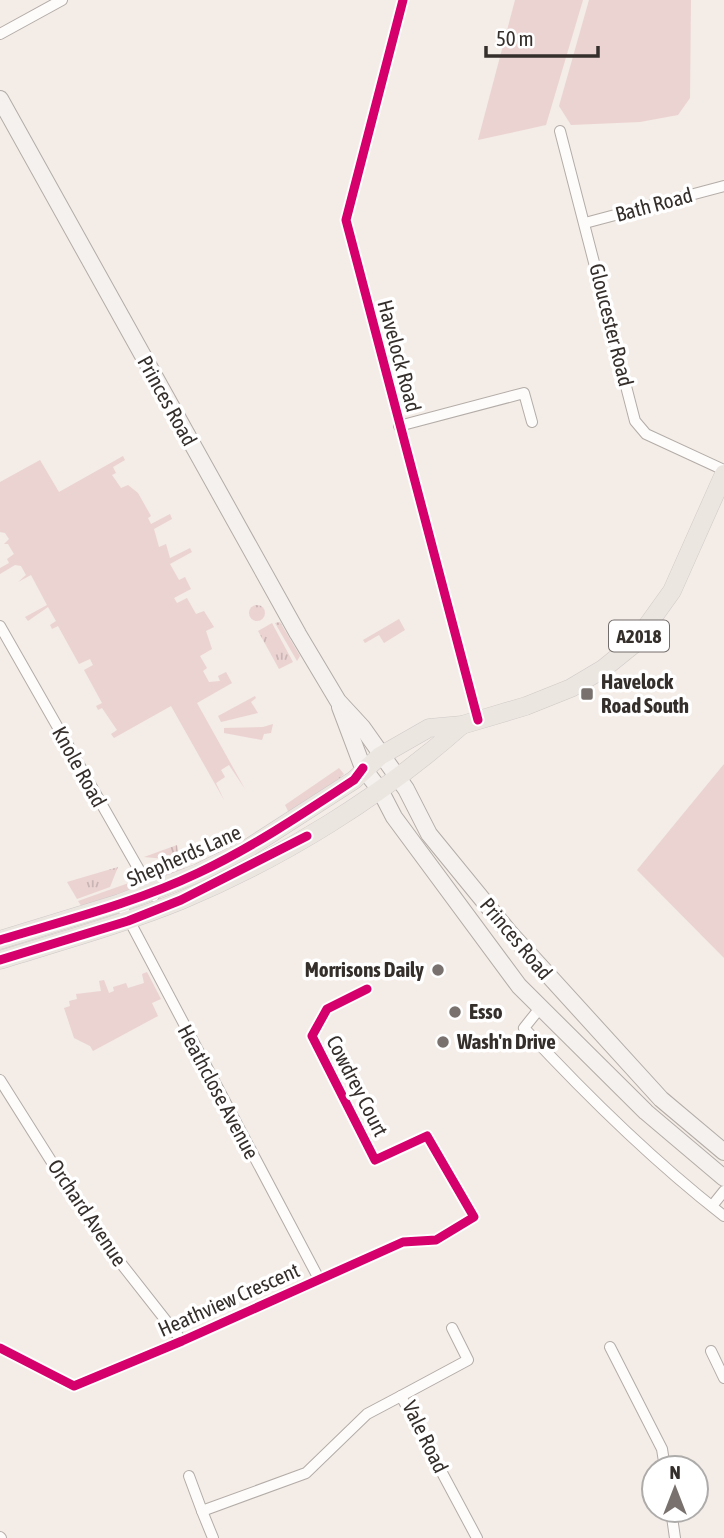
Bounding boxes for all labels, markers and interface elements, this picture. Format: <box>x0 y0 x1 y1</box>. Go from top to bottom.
scale bar <box>486 14 598 58</box>
text: 50 m <box>496 26 534 50</box>
street label: Bath Road <box>613 182 695 226</box>
street label: Gloucester Road <box>585 261 639 389</box>
street label: Havelock Road <box>373 297 426 414</box>
street label: Princes Road <box>133 351 202 450</box>
road number: A2018 <box>609 621 669 652</box>
place label: Havelock Road South <box>601 669 689 717</box>
marker: Havelock Road South <box>579 686 595 702</box>
street label: Knole Road <box>48 722 112 811</box>
street label: Shepherds Lane <box>123 819 244 891</box>
street label: Princes Road <box>476 893 558 984</box>
place label: Morrisons Daily <box>305 957 424 981</box>
marker: Morrisons Daily <box>430 962 446 978</box>
place label: Esso <box>469 999 503 1023</box>
marker: Esso <box>447 1004 463 1020</box>
street label: Heathclose Avenue <box>173 1020 264 1163</box>
place label: Wash'n Drive <box>456 1029 556 1053</box>
street label: Cowdrey Court <box>322 1031 394 1140</box>
marker: Wash'n Drive <box>435 1034 451 1050</box>
street label: Orchard Avenue <box>43 1155 132 1270</box>
street label: Heathview Crescent <box>154 1257 303 1341</box>
street label: Vale Road <box>398 1397 454 1477</box>
north arrow <box>640 1454 710 1524</box>
text: N <box>669 1461 681 1483</box>

